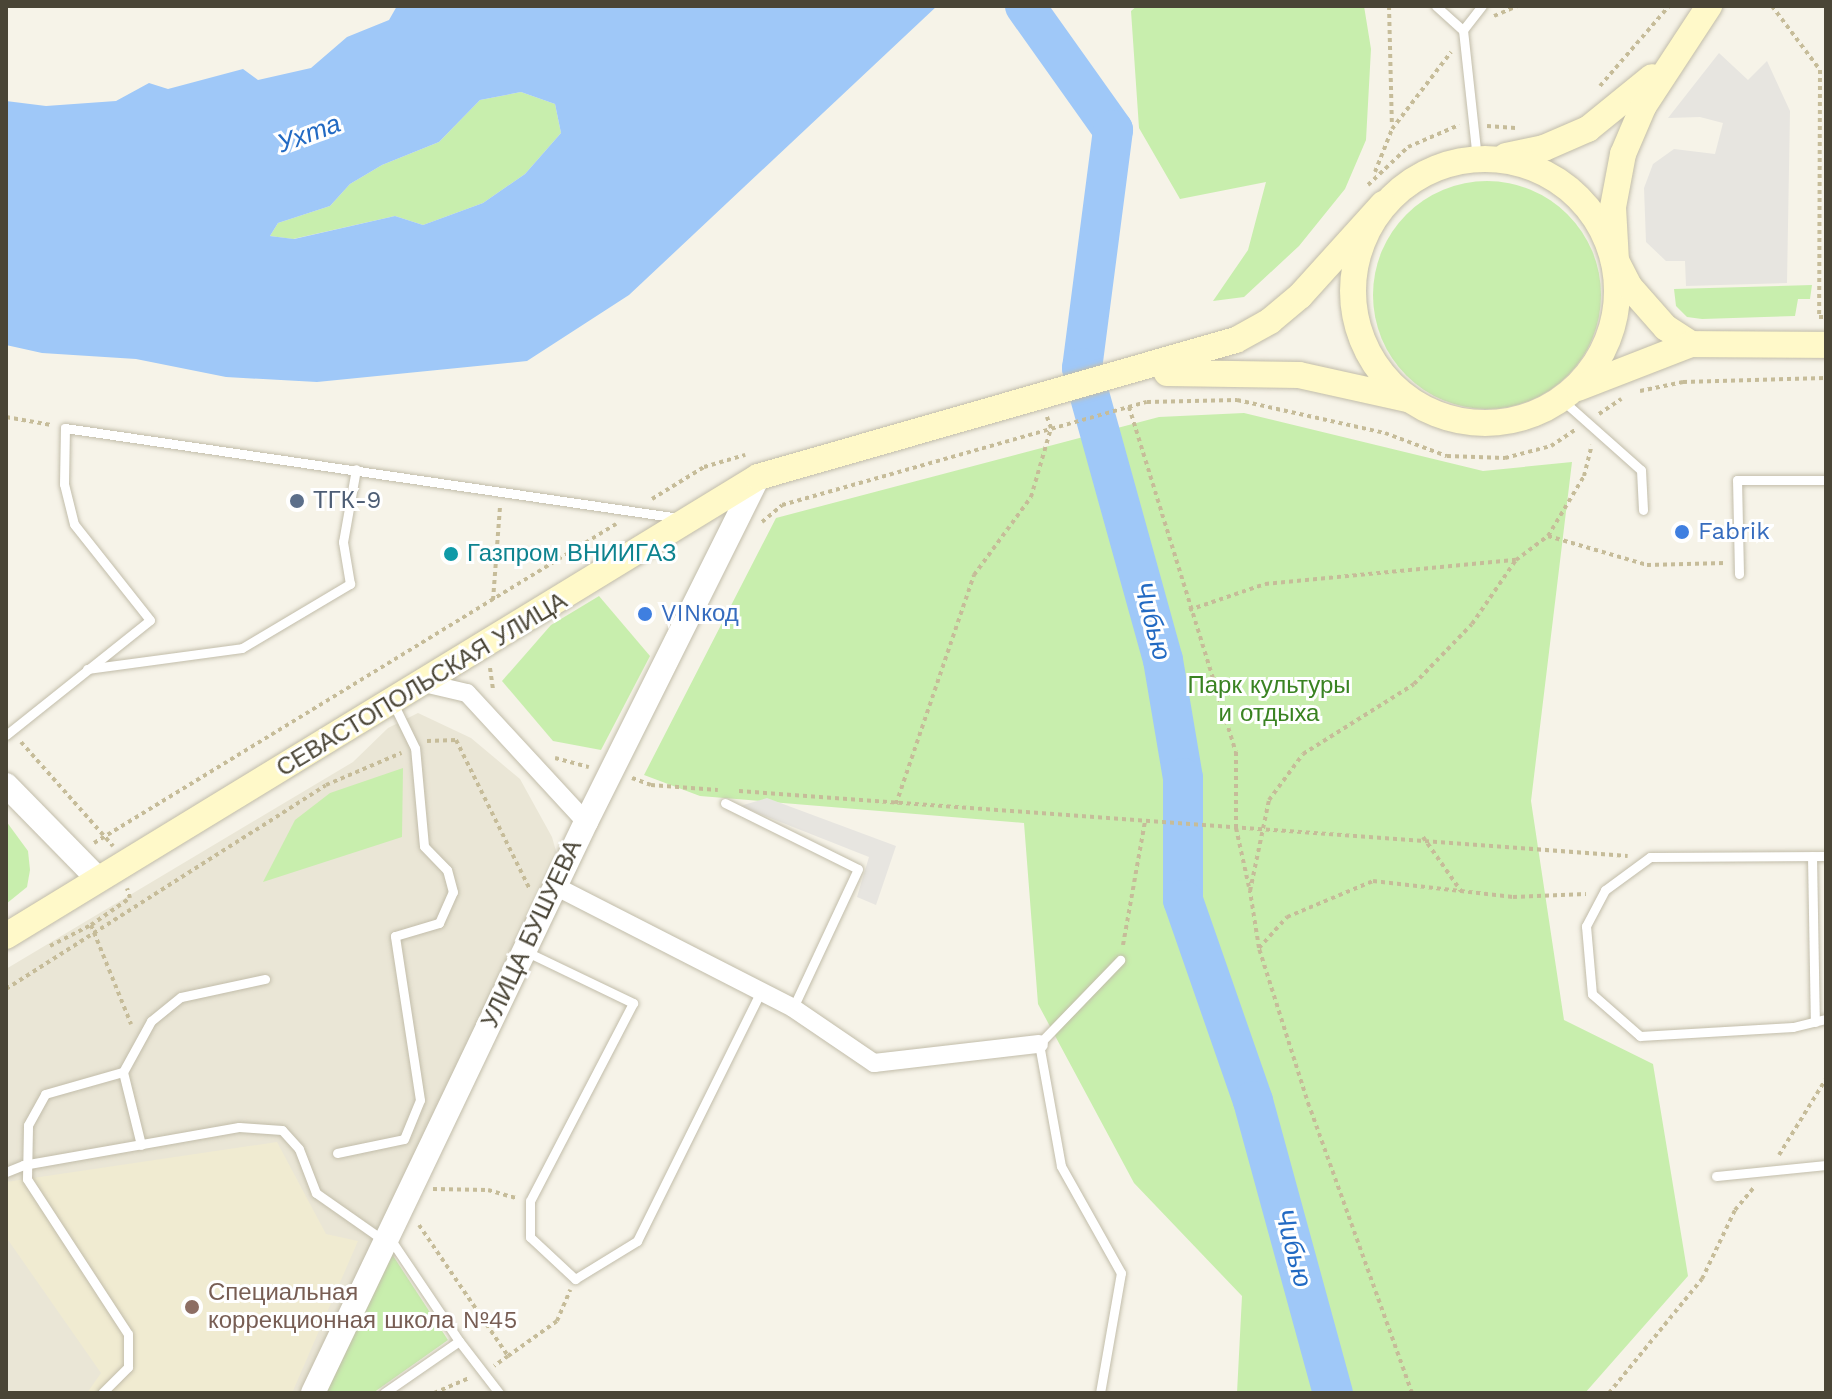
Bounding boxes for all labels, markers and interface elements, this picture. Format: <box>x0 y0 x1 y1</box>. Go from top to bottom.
water label: Ухта <box>273 108 345 160</box>
place label: ТГК-9 <box>313 487 381 515</box>
marker: ТГК-9 <box>288 492 306 510</box>
place label: Fabrik <box>1698 518 1770 546</box>
marker: Fabrik <box>1673 523 1691 541</box>
place label: Газпром ВНИИГАЗ <box>467 540 677 568</box>
marker: Газпром ВНИИГАЗ <box>442 545 460 563</box>
water label: Чибью <box>1127 578 1177 664</box>
street label: СЕВАСТОПОЛЬСКАЯ УЛИЦА <box>272 587 572 783</box>
place label: VINкод <box>661 600 739 628</box>
marker: VINкод <box>636 605 654 623</box>
park label: Парк культуры и отдыха <box>1187 672 1351 728</box>
street label: УЛИЦА БУШУЕВА <box>476 835 588 1033</box>
water label: Чибью <box>1268 1205 1318 1291</box>
place label: Специальная коррекционная школа №45 <box>208 1279 517 1335</box>
marker: Специальная коррекционная школа №45 <box>183 1298 201 1316</box>

